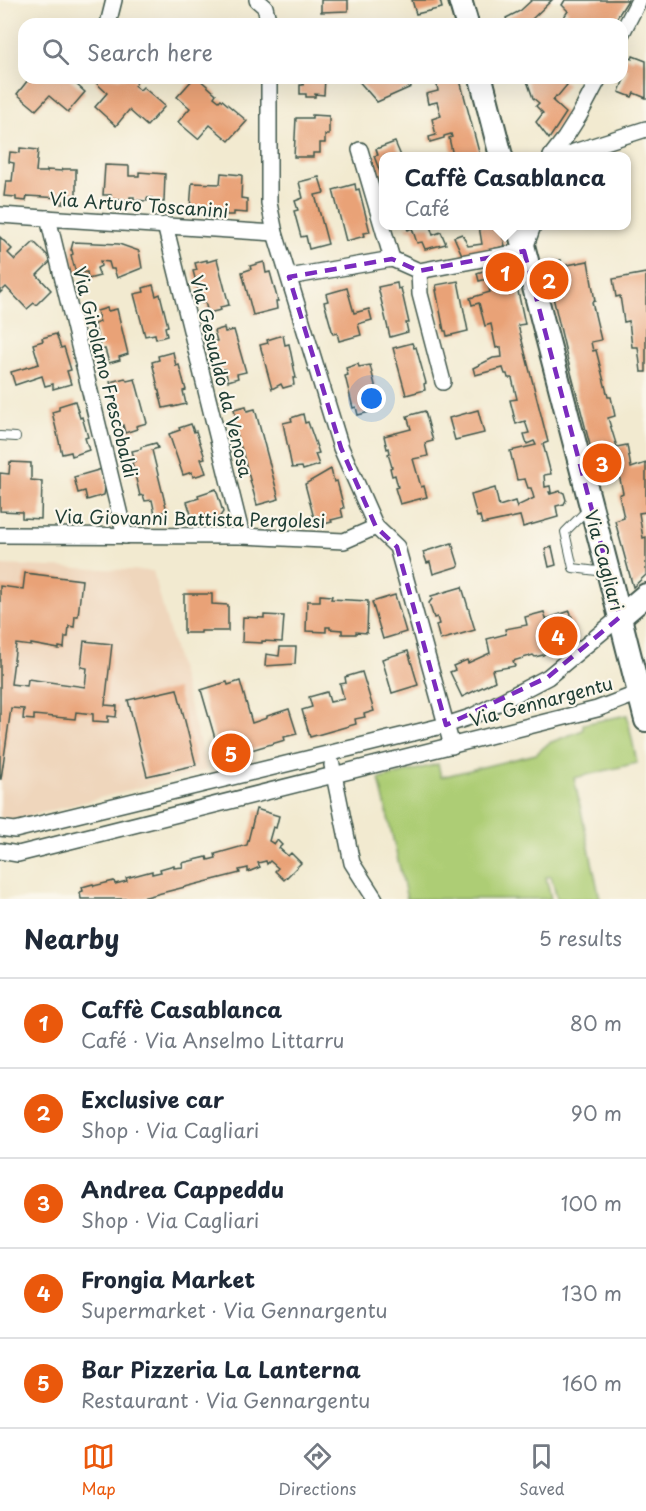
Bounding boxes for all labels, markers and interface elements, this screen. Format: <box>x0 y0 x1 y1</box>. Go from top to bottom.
search box <box>18 18 628 84</box>
icon: search <box>39 35 72 68</box>
text: Search here <box>87 35 213 68</box>
popup <box>379 152 631 230</box>
text: Caffè Casablanca <box>404 160 606 193</box>
street label: Via Arturo Toscanini <box>48 184 230 224</box>
text: Café <box>404 193 450 223</box>
pin: 1 <box>486 250 524 294</box>
pin: 2 <box>530 258 568 302</box>
street label: Via Girolamo Frescobaldi <box>67 263 145 481</box>
street label: Via Gesualdo da Venosa <box>184 272 260 480</box>
your location <box>357 384 386 413</box>
pin: 3 <box>582 440 622 486</box>
street label: Via Giovanni Battista Pergolesi <box>54 502 326 534</box>
street label: Via Cagliari <box>579 506 631 614</box>
pin: 4 <box>538 614 578 658</box>
street label: Via Gennargentu <box>466 669 616 733</box>
pin: 5 <box>212 730 250 776</box>
text: Nearby <box>24 919 119 958</box>
text: 5 results <box>539 923 622 953</box>
text: Caffè Casablanca <box>81 992 282 1025</box>
text: 1 <box>39 1008 48 1038</box>
text: 80 m <box>570 1008 622 1038</box>
text: Café · Via Anselmo Littarru <box>81 1025 344 1055</box>
text: Exclusive car <box>81 1082 224 1115</box>
text: 2 <box>36 1098 51 1128</box>
text: 90 m <box>571 1098 622 1128</box>
text: Shop · Via Cagliari <box>81 1115 259 1145</box>
text: Andrea Cappeddu <box>81 1172 284 1205</box>
text: 3 <box>37 1188 50 1218</box>
text: 100 m <box>561 1188 622 1218</box>
text: Shop · Via Cagliari <box>81 1205 259 1235</box>
text: Frongia Market <box>81 1262 255 1295</box>
text: 4 <box>37 1278 50 1308</box>
text: 130 m <box>562 1278 622 1308</box>
text: Supermarket · Via Gennargentu <box>81 1295 388 1325</box>
text: Bar Pizzeria La Lanterna <box>81 1352 361 1385</box>
text: 5 <box>37 1368 50 1398</box>
text: 160 m <box>562 1368 622 1398</box>
text: Restaurant · Via Gennargentu <box>81 1385 370 1415</box>
tab: Map <box>81 1440 116 1500</box>
tab: Directions <box>278 1440 356 1500</box>
tab: Saved <box>519 1440 565 1500</box>

